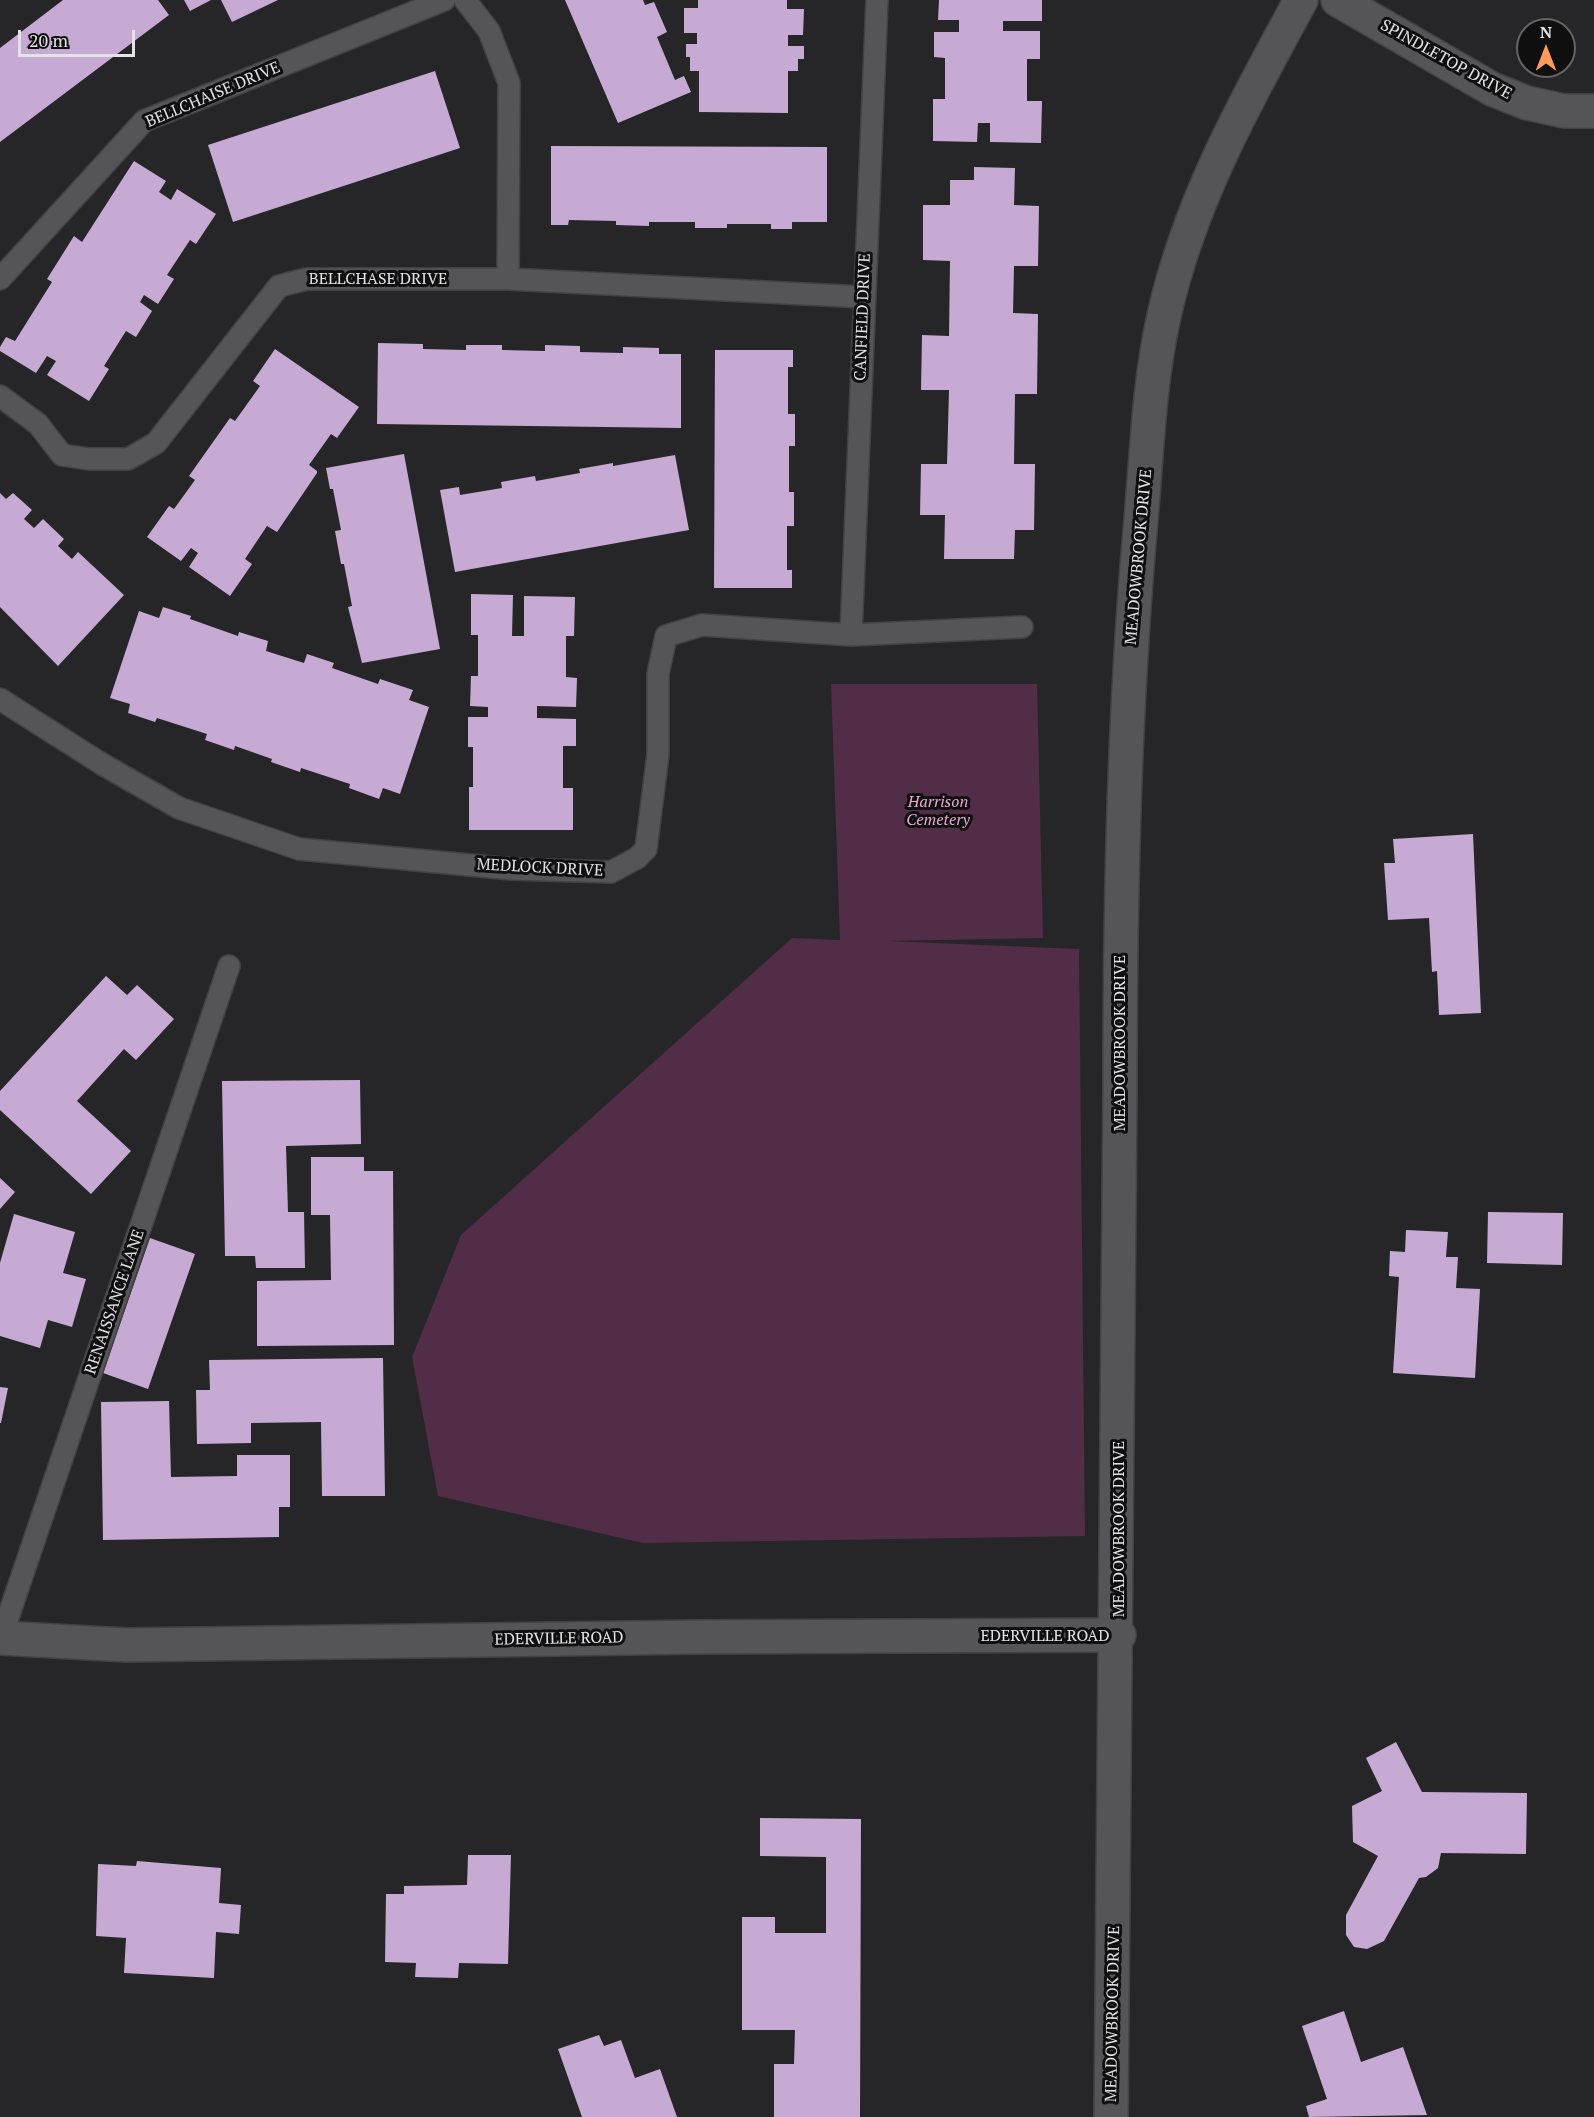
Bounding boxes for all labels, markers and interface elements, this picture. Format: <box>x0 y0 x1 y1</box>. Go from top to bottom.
street label: SPINDLETOP DRIVE <box>1377 16 1515 104</box>
scale bar <box>21 18 138 56</box>
north arrow <box>1516 18 1576 78</box>
text: N <box>1540 21 1552 43</box>
text: 20 m <box>29 28 68 52</box>
street label: BELLCHAISE DRIVE <box>143 58 283 132</box>
street label: CANFIELD DRIVE <box>851 253 875 381</box>
street label: BELLCHASE DRIVE <box>309 269 447 289</box>
street label: MEADOWBROOK DRIVE <box>1122 468 1156 646</box>
park label: Harrison Cemetery <box>906 792 970 830</box>
street label: MEDLOCK DRIVE <box>476 855 604 881</box>
street label: MEADOWBROOK DRIVE <box>1110 955 1130 1131</box>
street label: RENAISSANCE LANE <box>81 1227 149 1377</box>
street label: MEADOWBROOK DRIVE <box>1109 1441 1129 1617</box>
street label: EDERVILLE ROAD <box>980 1626 1110 1646</box>
street label: EDERVILLE ROAD <box>494 1628 624 1650</box>
street label: MEADOWBROOK DRIVE <box>1102 1926 1124 2102</box>

